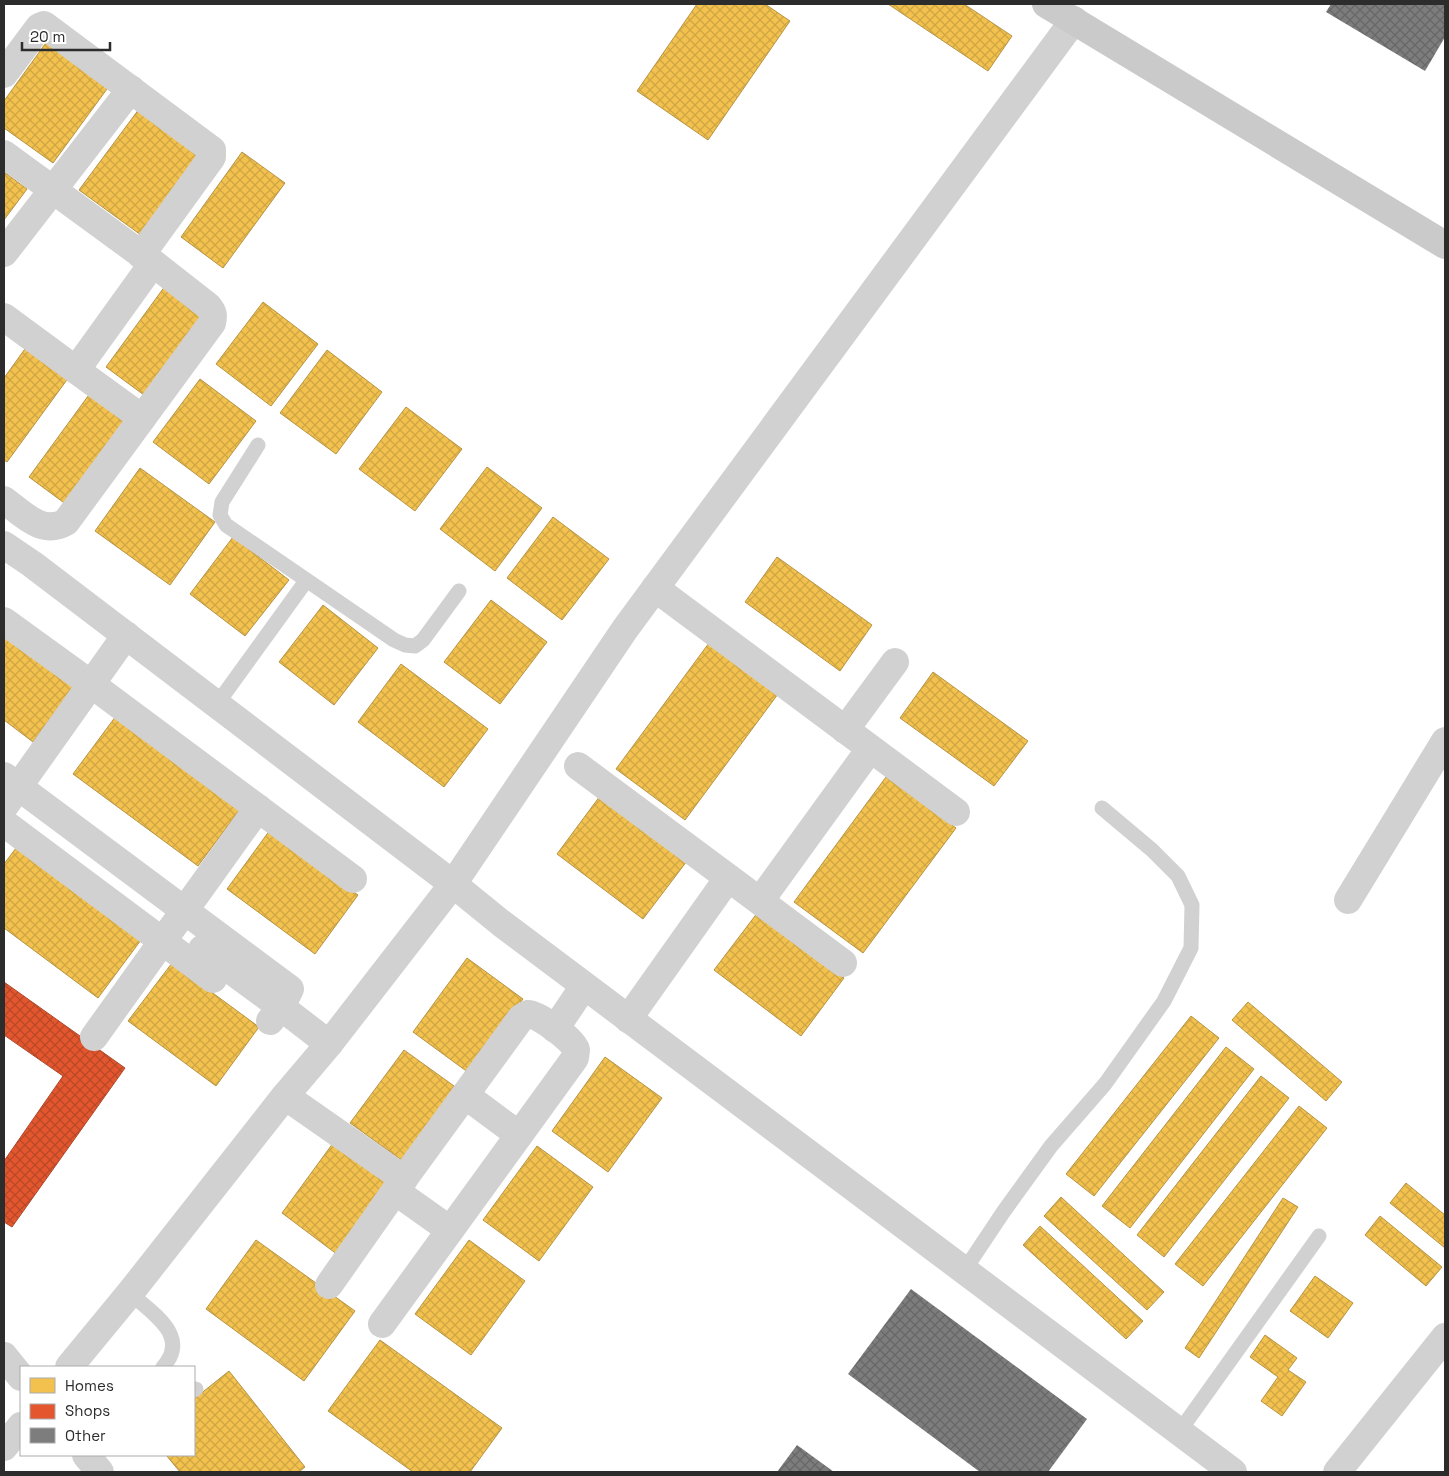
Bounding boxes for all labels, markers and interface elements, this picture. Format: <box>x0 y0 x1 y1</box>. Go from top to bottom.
scale bar <box>22 20 110 52</box>
text: 20 m <box>30 27 65 46</box>
legend <box>20 1366 195 1456</box>
text: Homes <box>65 1376 114 1395</box>
text: Shops <box>65 1401 110 1420</box>
text: Other <box>65 1426 106 1445</box>

